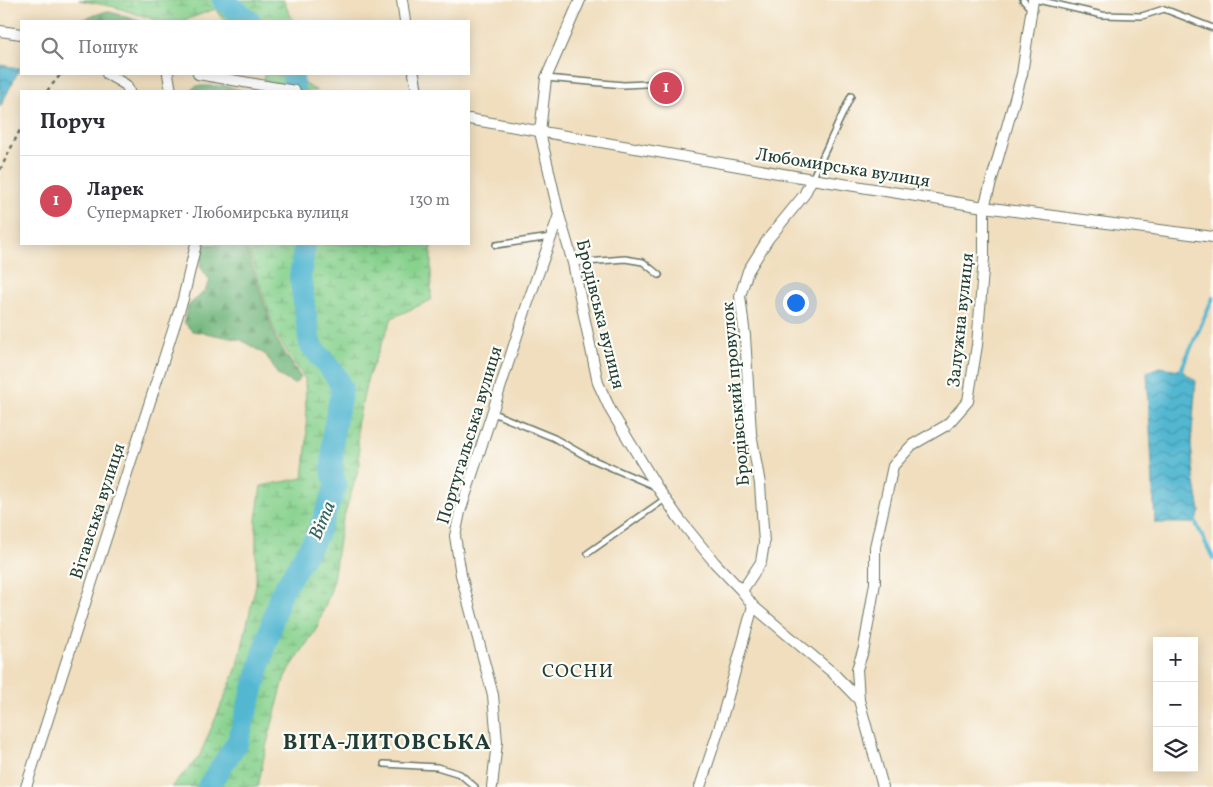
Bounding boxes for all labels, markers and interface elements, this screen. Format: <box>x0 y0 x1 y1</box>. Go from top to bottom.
search box <box>20 20 470 75</box>
icon: search <box>38 34 66 62</box>
text: Пошук <box>78 35 138 61</box>
pin: 1 <box>650 69 682 107</box>
text: Поруч <box>40 108 105 137</box>
street label: Любомирська вулиця <box>754 142 932 195</box>
text: Ларек <box>87 177 144 203</box>
text: 1 <box>53 190 59 212</box>
text: 130 m <box>409 190 450 212</box>
text: Супермаркет · Любомирська вулиця <box>87 203 349 225</box>
street label: Бродівська вулиця <box>569 237 630 392</box>
street label: Залужна вулиця <box>942 252 981 389</box>
your location <box>783 290 809 316</box>
street label: Бродівський провулок <box>716 300 757 487</box>
street label: Португальська вулиця <box>431 343 509 528</box>
street label: Вітавська вулиця <box>65 440 132 583</box>
water label: Віта <box>303 497 343 544</box>
map controls <box>1153 637 1198 772</box>
button: + <box>1153 637 1198 682</box>
district label: СОСНИ <box>542 659 614 685</box>
button: − <box>1153 682 1198 727</box>
button: layers <box>1153 727 1198 772</box>
district label: ВІТА-ЛИТОВСЬКА <box>283 728 491 759</box>

